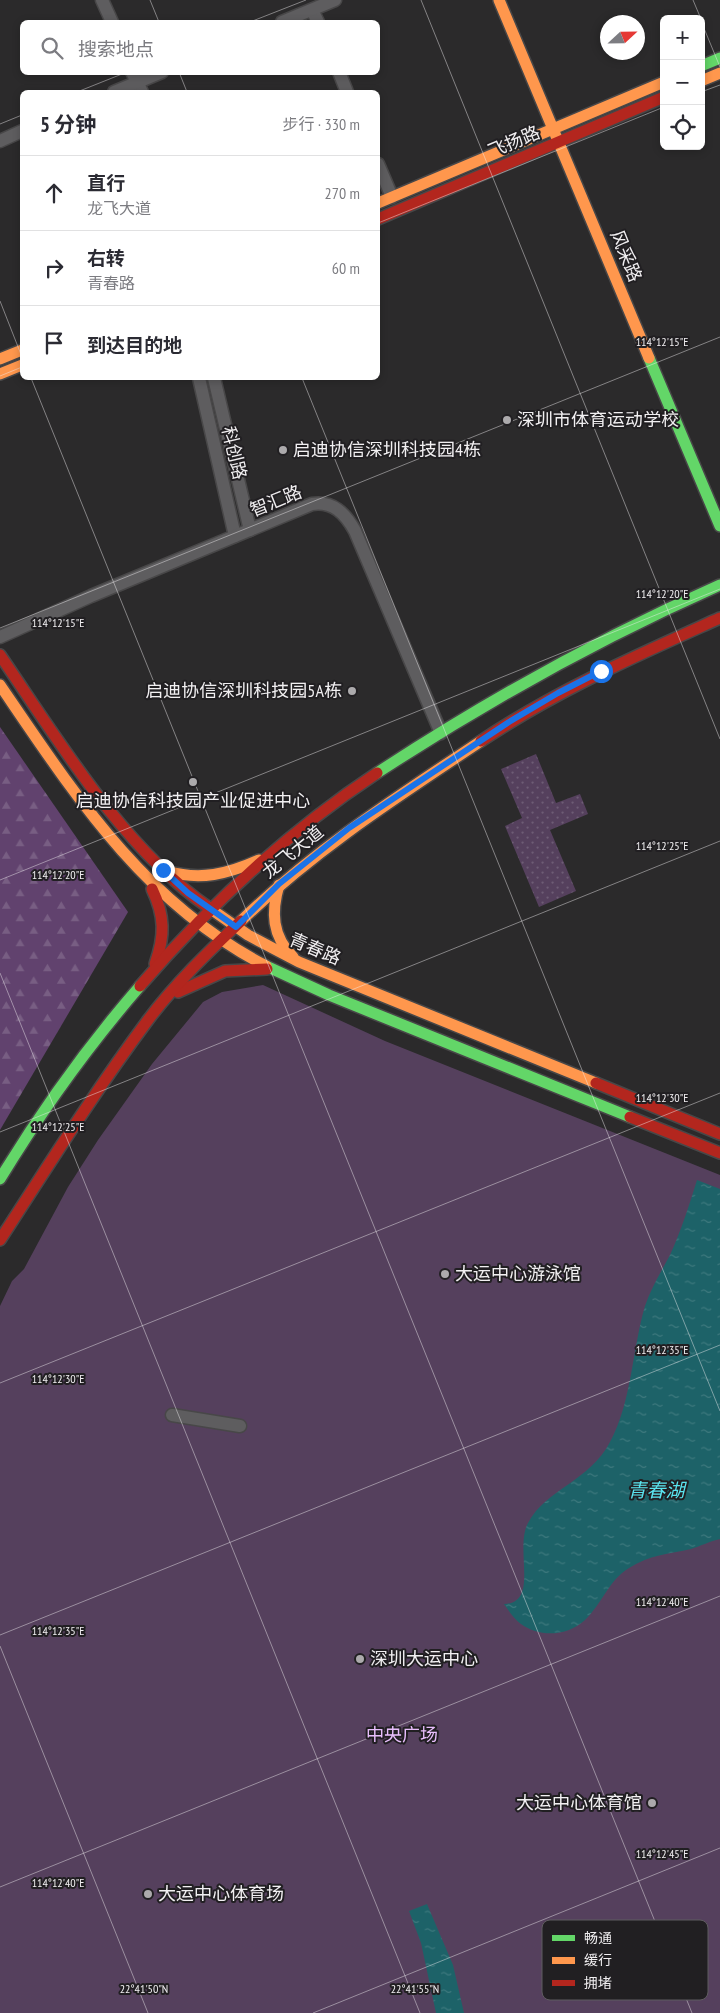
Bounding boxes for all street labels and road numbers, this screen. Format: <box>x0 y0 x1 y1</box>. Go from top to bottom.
street label: 飞扬路 <box>484 120 543 163</box>
street label: 风采路 <box>606 226 647 285</box>
street label: 科创路 <box>217 424 252 482</box>
street label: 智汇路 <box>246 480 305 521</box>
street label: 龙飞大道 <box>257 820 328 883</box>
street label: 青春路 <box>286 927 345 970</box>

